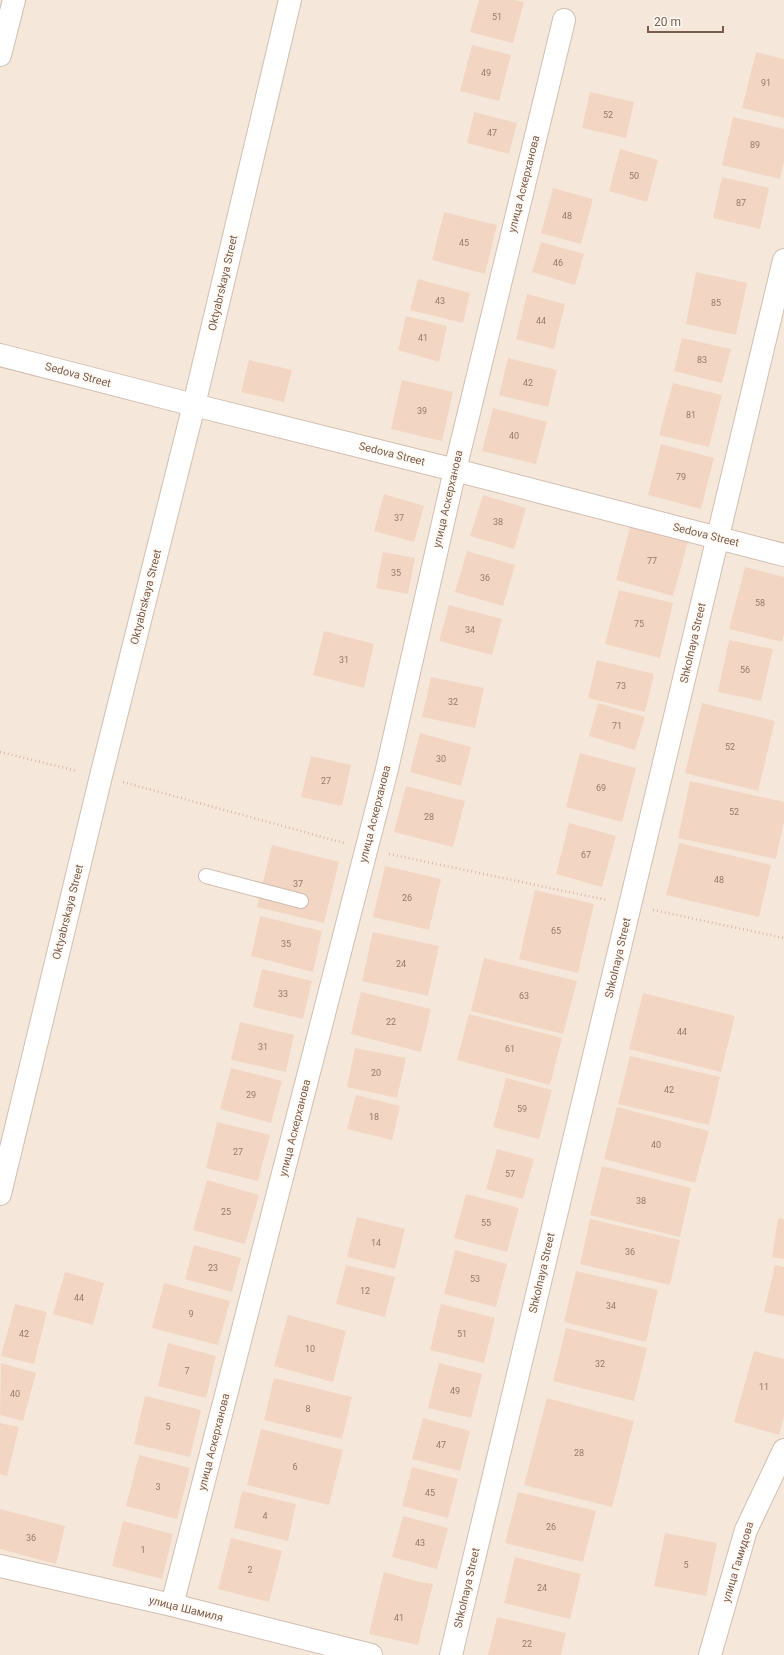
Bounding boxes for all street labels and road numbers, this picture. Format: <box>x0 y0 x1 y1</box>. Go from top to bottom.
street label: улица Аскерханова <box>506 134 542 234</box>
street label: Oktyabrskaya Street <box>206 234 240 332</box>
street label: Sedova Street <box>44 360 113 390</box>
street label: Sedova Street <box>358 439 427 469</box>
street label: улица Аскерханова <box>430 449 466 549</box>
street label: Sedova Street <box>672 520 741 550</box>
street label: Oktyabrskaya Street <box>128 548 164 646</box>
street label: Shkolnaya Street <box>677 601 709 684</box>
street label: улица Аскерханова <box>357 764 393 864</box>
street label: Oktyabrskaya Street <box>50 863 86 961</box>
street label: Shkolnaya Street <box>602 916 634 999</box>
street label: улица Аскерханова <box>277 1078 313 1178</box>
street label: Shkolnaya Street <box>526 1231 558 1314</box>
street label: улица Аскерханова <box>196 1392 232 1492</box>
street label: улица Гамидова <box>720 1520 756 1604</box>
street label: Shkolnaya Street <box>451 1546 483 1629</box>
street label: улица Шамиля <box>147 1593 225 1625</box>

